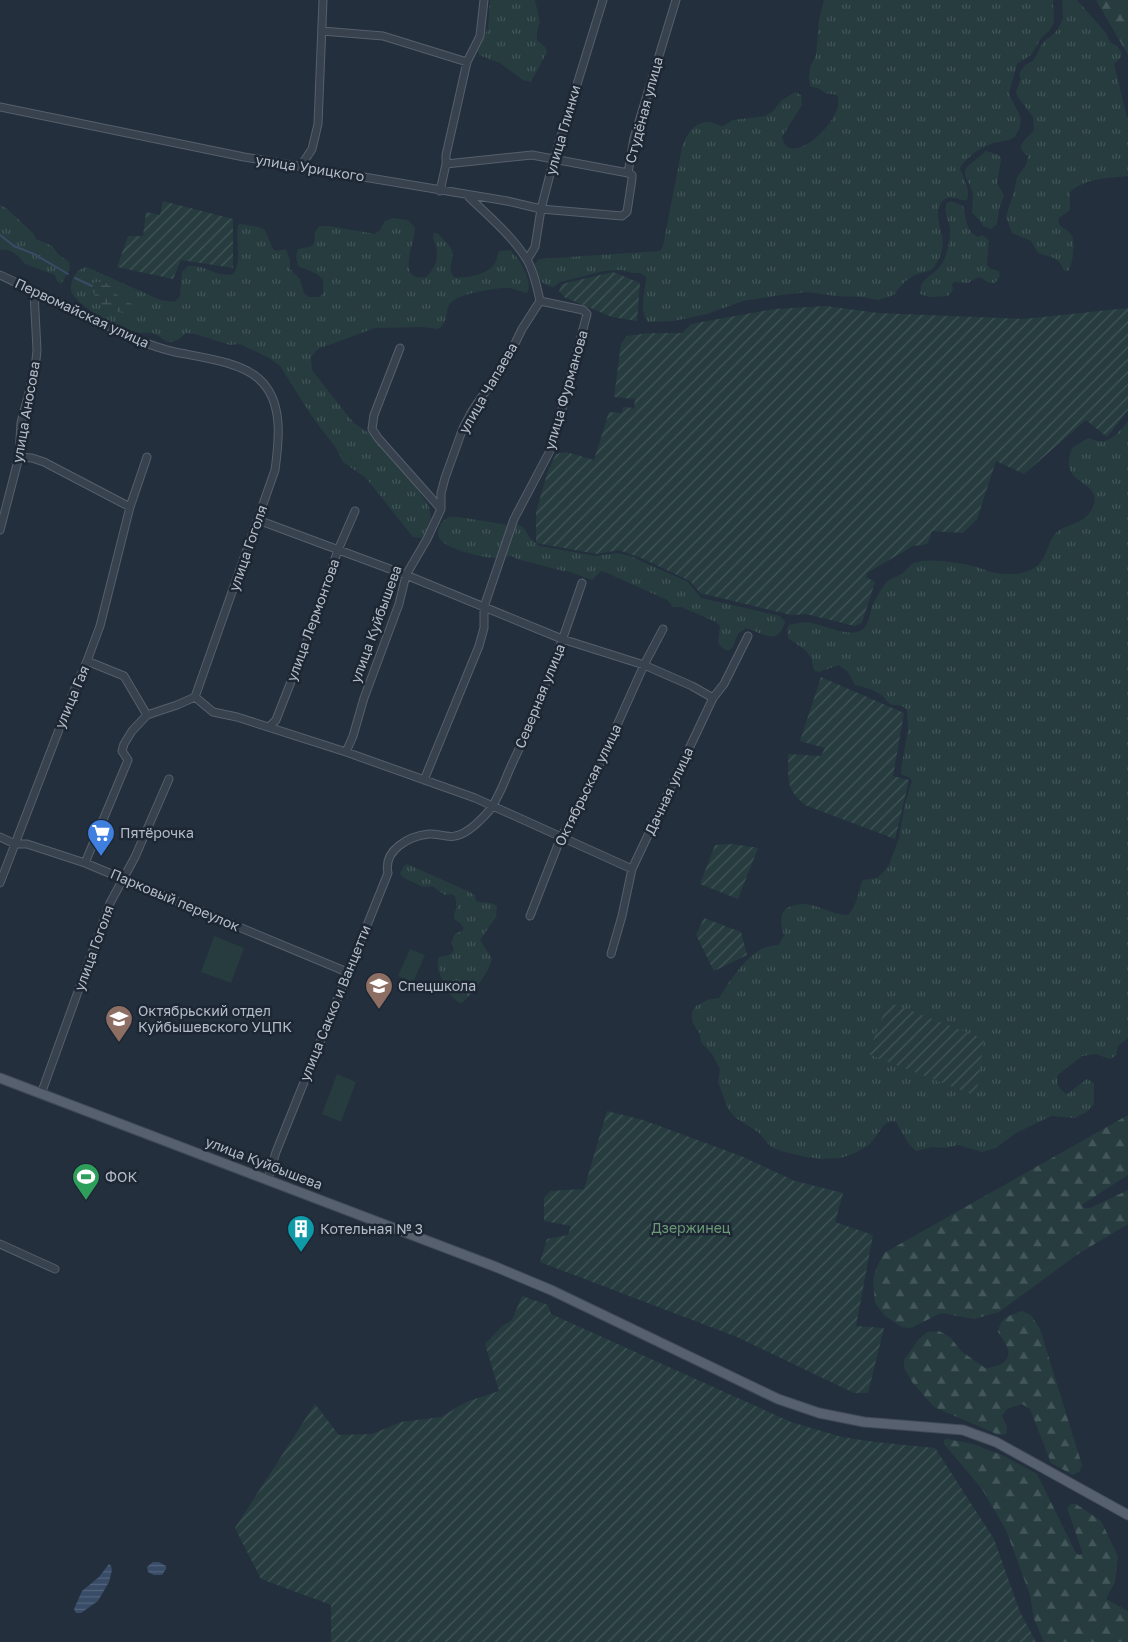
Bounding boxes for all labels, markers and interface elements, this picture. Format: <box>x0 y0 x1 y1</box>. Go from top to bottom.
street label: Студёная улица <box>621 55 666 165</box>
street label: улица Глинки <box>542 83 583 177</box>
street label: улица Урицкого <box>254 151 366 185</box>
street label: Первомайская улица <box>12 274 152 351</box>
street label: улица Фурманова <box>540 328 591 452</box>
street label: улица Чапаева <box>455 339 520 436</box>
street label: улица Аносова <box>8 360 43 464</box>
street label: улица Гоголя <box>225 503 270 593</box>
street label: улица Лермонтова <box>282 556 343 683</box>
street label: улица Куйбышева <box>346 563 405 685</box>
street label: Северная улица <box>511 641 568 751</box>
street label: улица Гая <box>51 663 92 731</box>
street label: Октябрьская улица <box>551 721 624 849</box>
street label: Дачная улица <box>641 744 696 837</box>
supermarket icon: Пятёрочка <box>86 818 116 857</box>
place label: Пятёрочка <box>120 824 194 841</box>
street label: Парковый переулок <box>108 865 242 934</box>
street label: улица Гоголя <box>70 903 117 993</box>
street label: улица Сакко и Ванцетти <box>295 922 374 1083</box>
school or university icon: Спецшкола <box>364 971 394 1010</box>
place label: Спецшкола <box>398 977 476 994</box>
place label: Октябрьский отдел Куйбышевского УЦПК <box>138 1002 292 1035</box>
school or university icon: Октябрьский отдел Куйбышевского УЦПК <box>104 1004 134 1043</box>
street label: улица Куйбышева <box>203 1132 325 1193</box>
sports icon: ФОК <box>71 1162 101 1201</box>
place label: ФОК <box>105 1168 137 1185</box>
building icon: Котельная № 3 <box>286 1214 316 1253</box>
park label: Дзержинец <box>652 1219 731 1236</box>
place label: Котельная № 3 <box>320 1220 423 1237</box>

